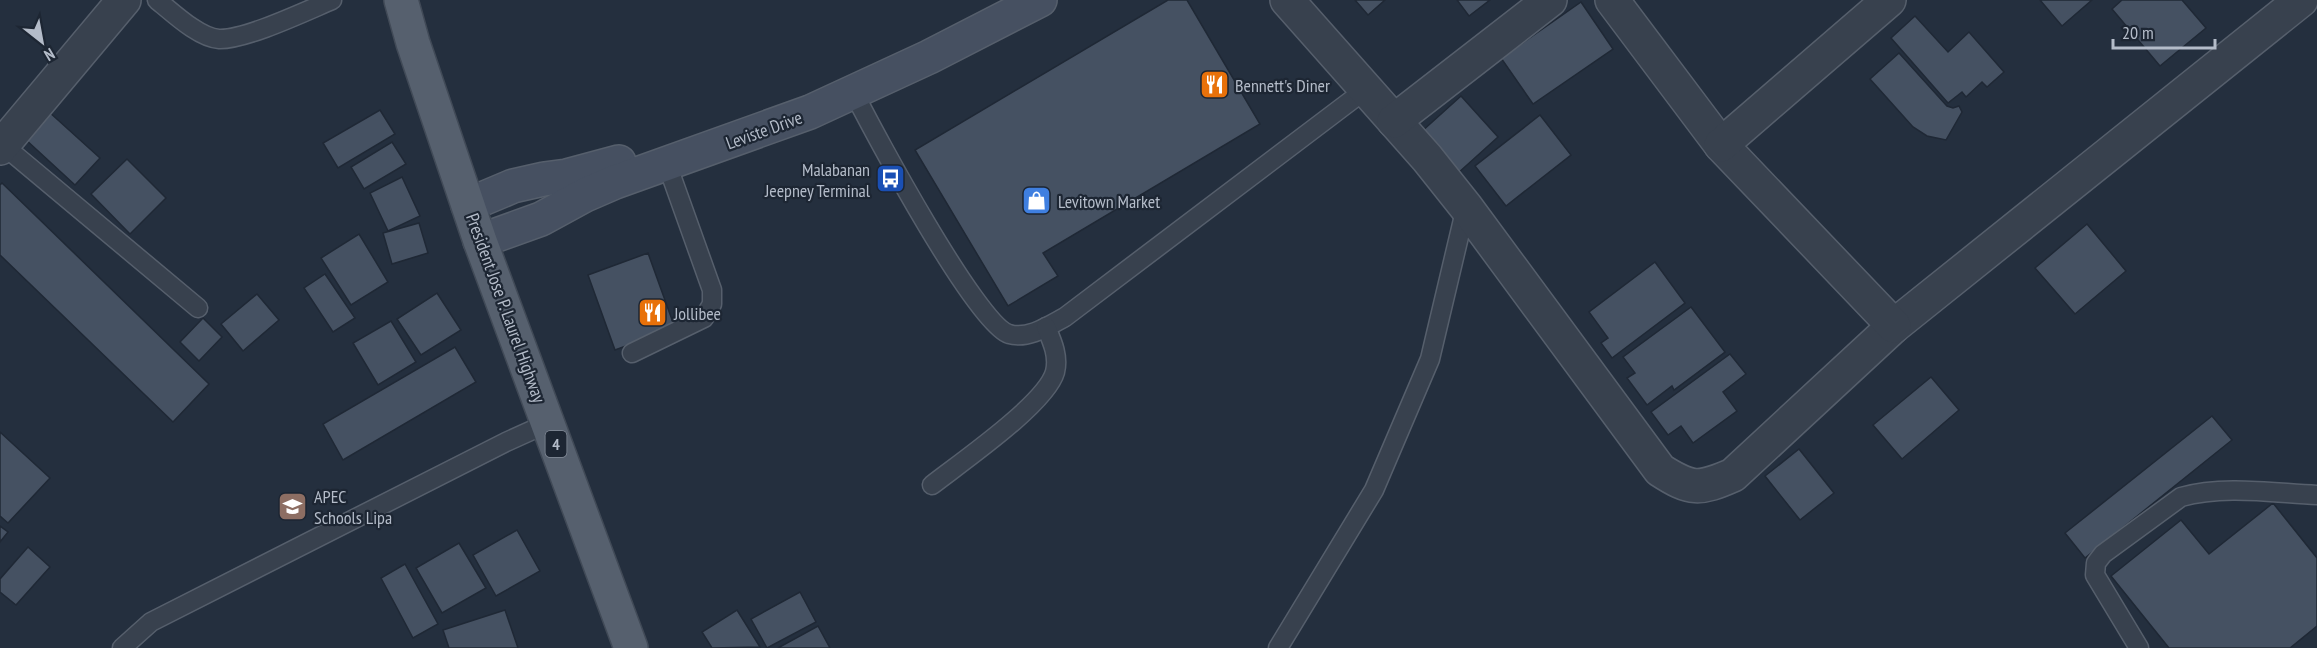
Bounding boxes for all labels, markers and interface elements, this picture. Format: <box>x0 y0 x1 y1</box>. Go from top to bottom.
north arrow <box>12 12 72 72</box>
scale bar <box>2113 12 2215 50</box>
text: 20 m <box>2122 21 2154 44</box>
text: N <box>41 44 59 66</box>
restaurant icon: Bennett's Diner <box>1198 69 1230 101</box>
place label: Bennett's Diner <box>1235 74 1330 97</box>
street label: Leviste Drive <box>723 106 805 154</box>
place label: Malabanan Jeepney Terminal <box>764 158 871 202</box>
bus stop icon: Malabanan Jeepney Terminal <box>875 163 907 195</box>
shop icon: Levitown Market <box>1021 185 1053 217</box>
place label: Levitown Market <box>1058 190 1160 213</box>
street label: President Jose P. Laurel Highway <box>461 210 551 406</box>
restaurant icon: Jollibee <box>637 297 669 329</box>
place label: Jollibee <box>673 302 721 325</box>
road number: 4 <box>546 431 566 457</box>
place label: APEC Schools Lipa <box>314 485 392 529</box>
school or university icon: APEC Schools Lipa <box>277 490 309 522</box>

